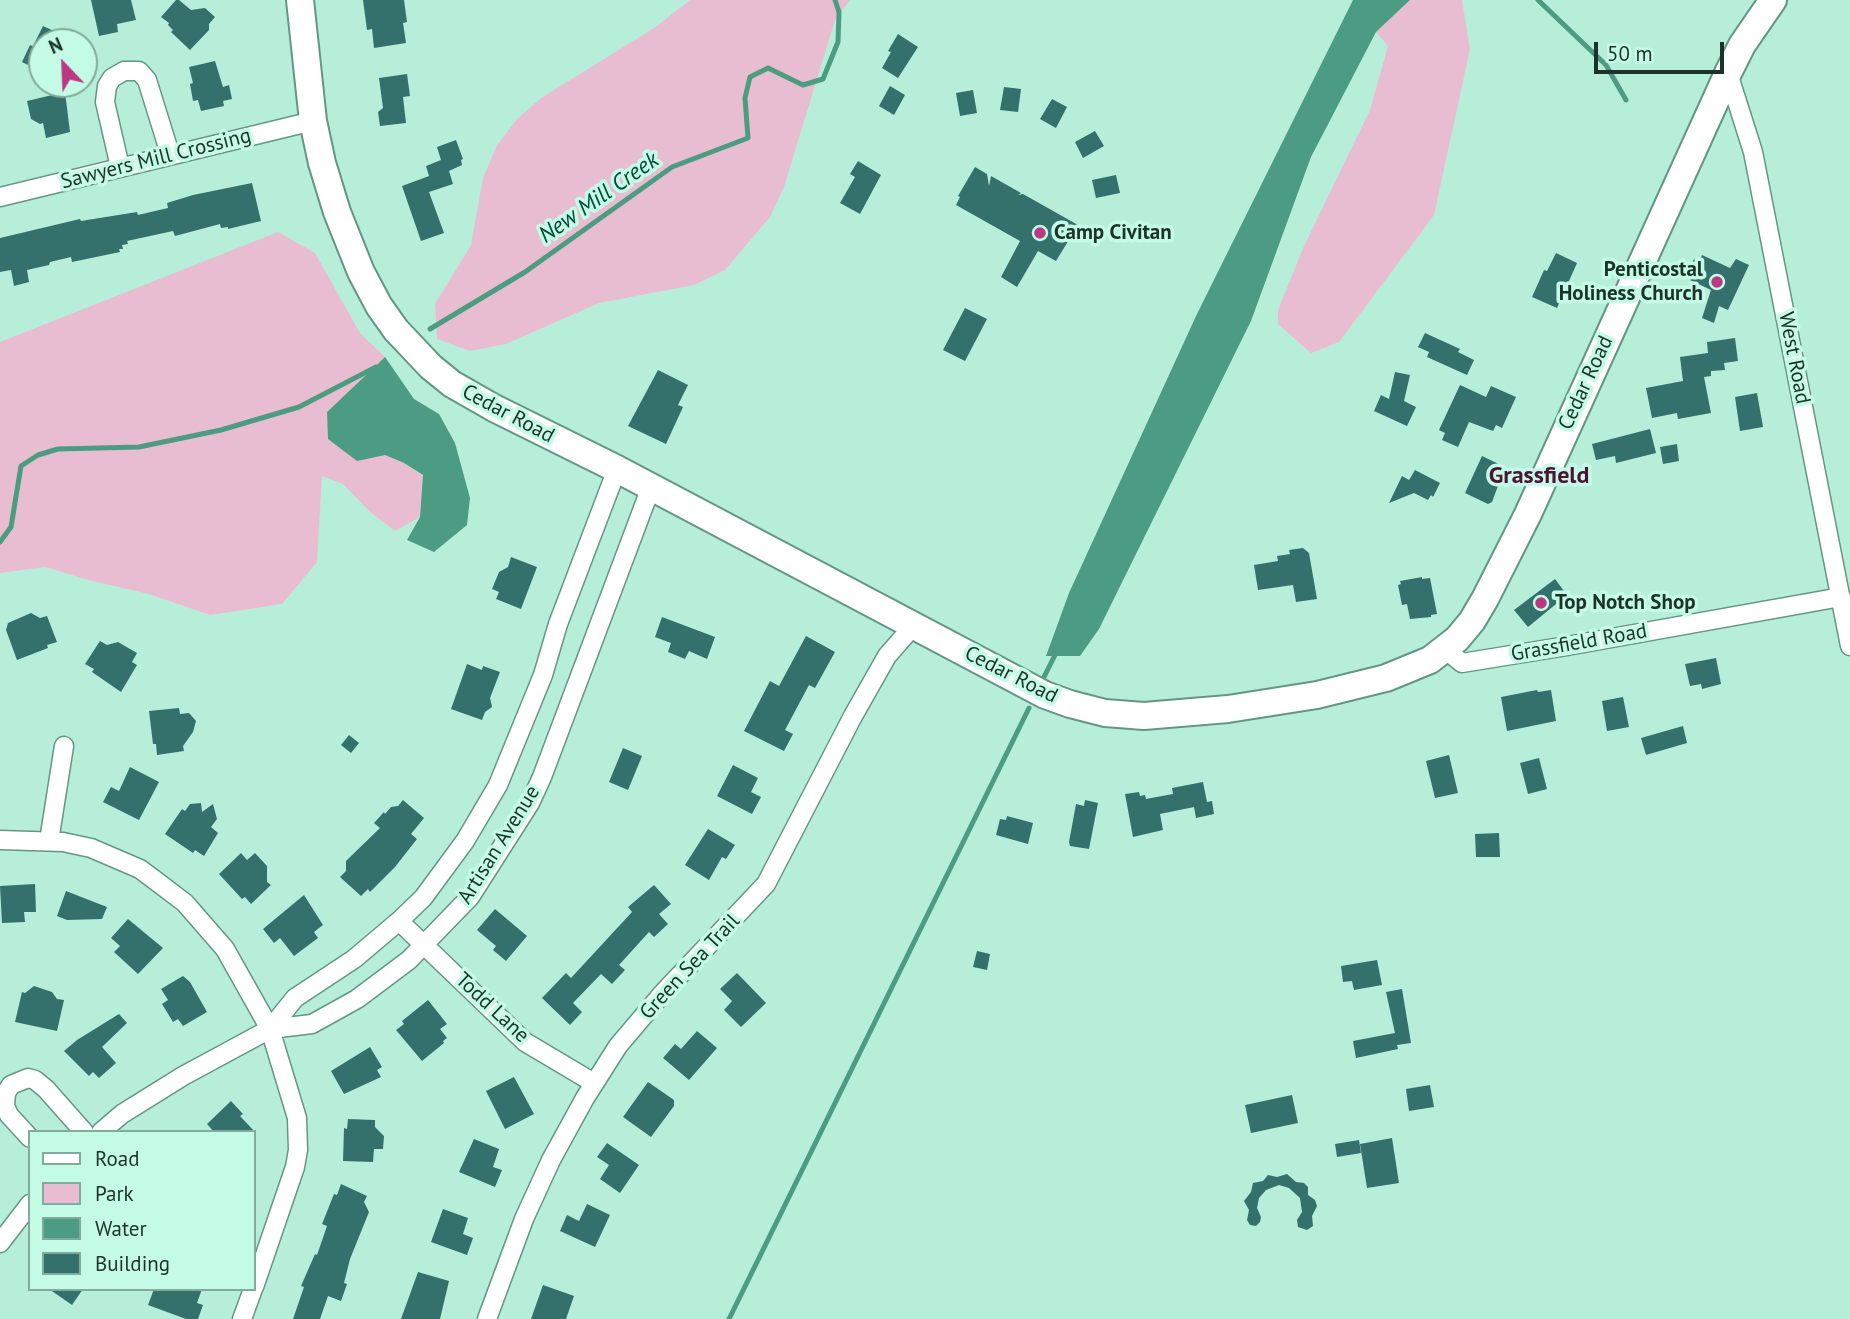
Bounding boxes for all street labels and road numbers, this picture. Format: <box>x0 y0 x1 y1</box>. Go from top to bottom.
street label: Sawyers Mill Crossing <box>58 123 254 195</box>
street label: West Road <box>1773 310 1815 406</box>
street label: Cedar Road <box>1553 332 1619 434</box>
street label: Cedar Road <box>458 379 558 449</box>
street label: Grassfield Road <box>1509 619 1649 667</box>
street label: Cedar Road <box>960 641 1062 709</box>
street label: Artisan Avenue <box>453 781 545 909</box>
street label: Green Sea Trail <box>635 909 745 1025</box>
street label: Todd Lane <box>450 968 534 1048</box>

